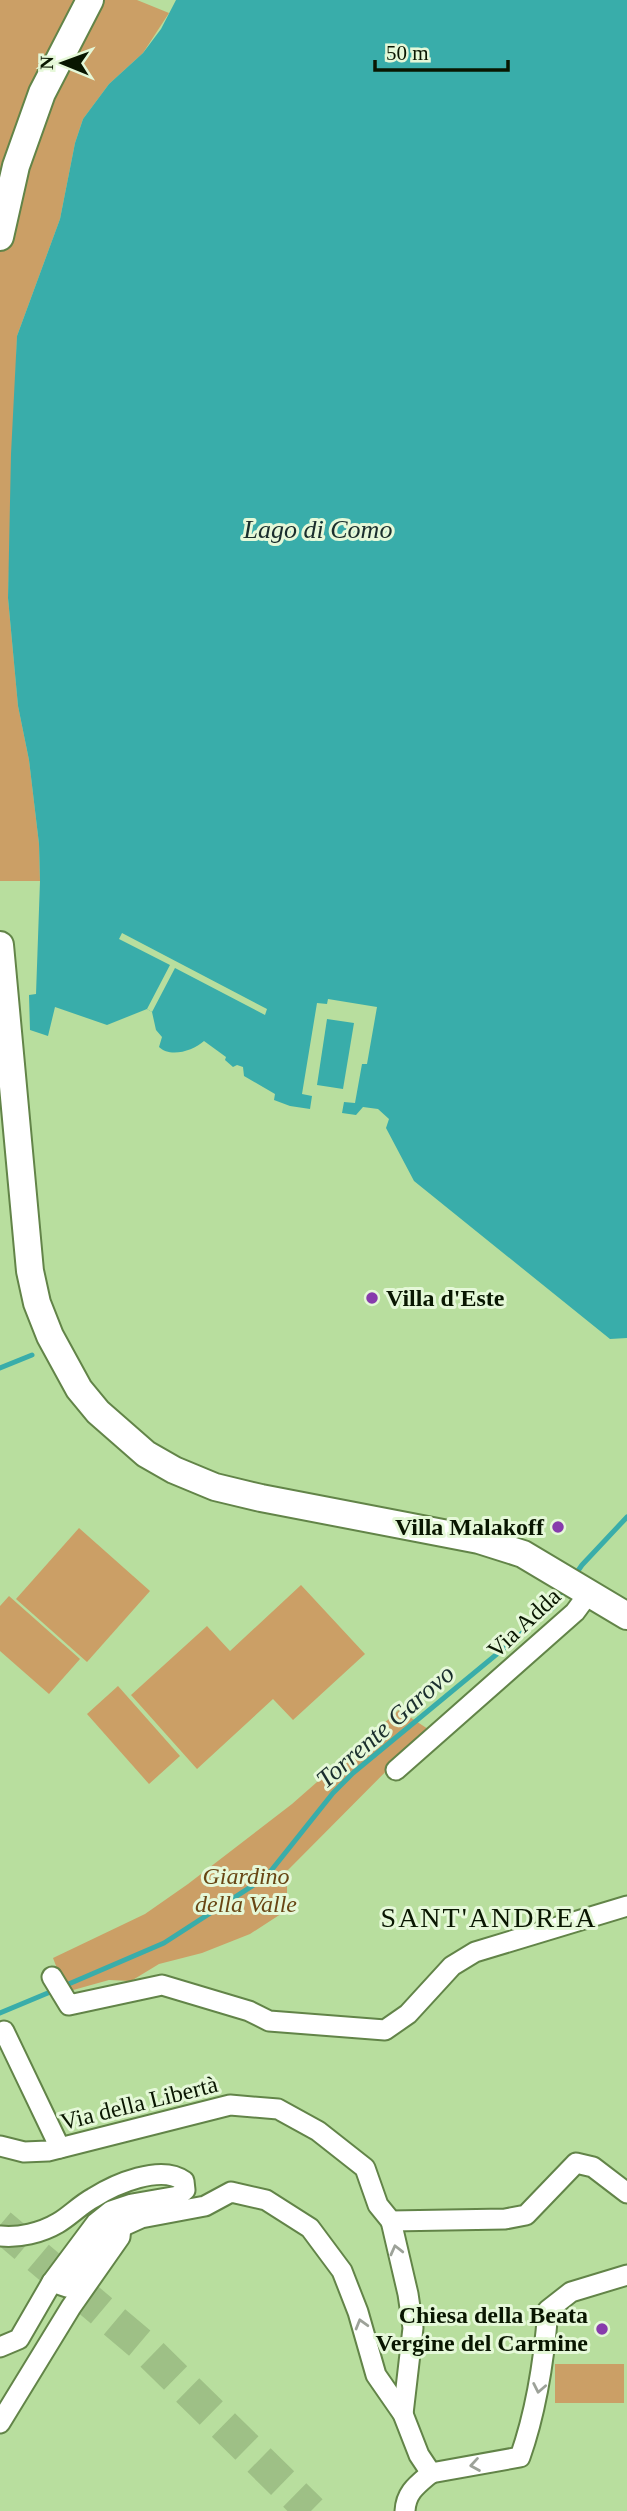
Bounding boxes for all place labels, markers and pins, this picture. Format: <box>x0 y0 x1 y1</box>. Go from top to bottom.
place label: Villa d'Este <box>386 1285 505 1311</box>
marker: Villa d'Este <box>364 1290 380 1306</box>
place label: Villa Malakoff <box>395 1514 545 1540</box>
marker: Villa Malakoff <box>550 1519 566 1535</box>
place label: Chiesa della Beata Vergine del Carmine <box>376 2302 588 2356</box>
marker: Chiesa della Beata Vergine del Carmine <box>594 2321 610 2337</box>

